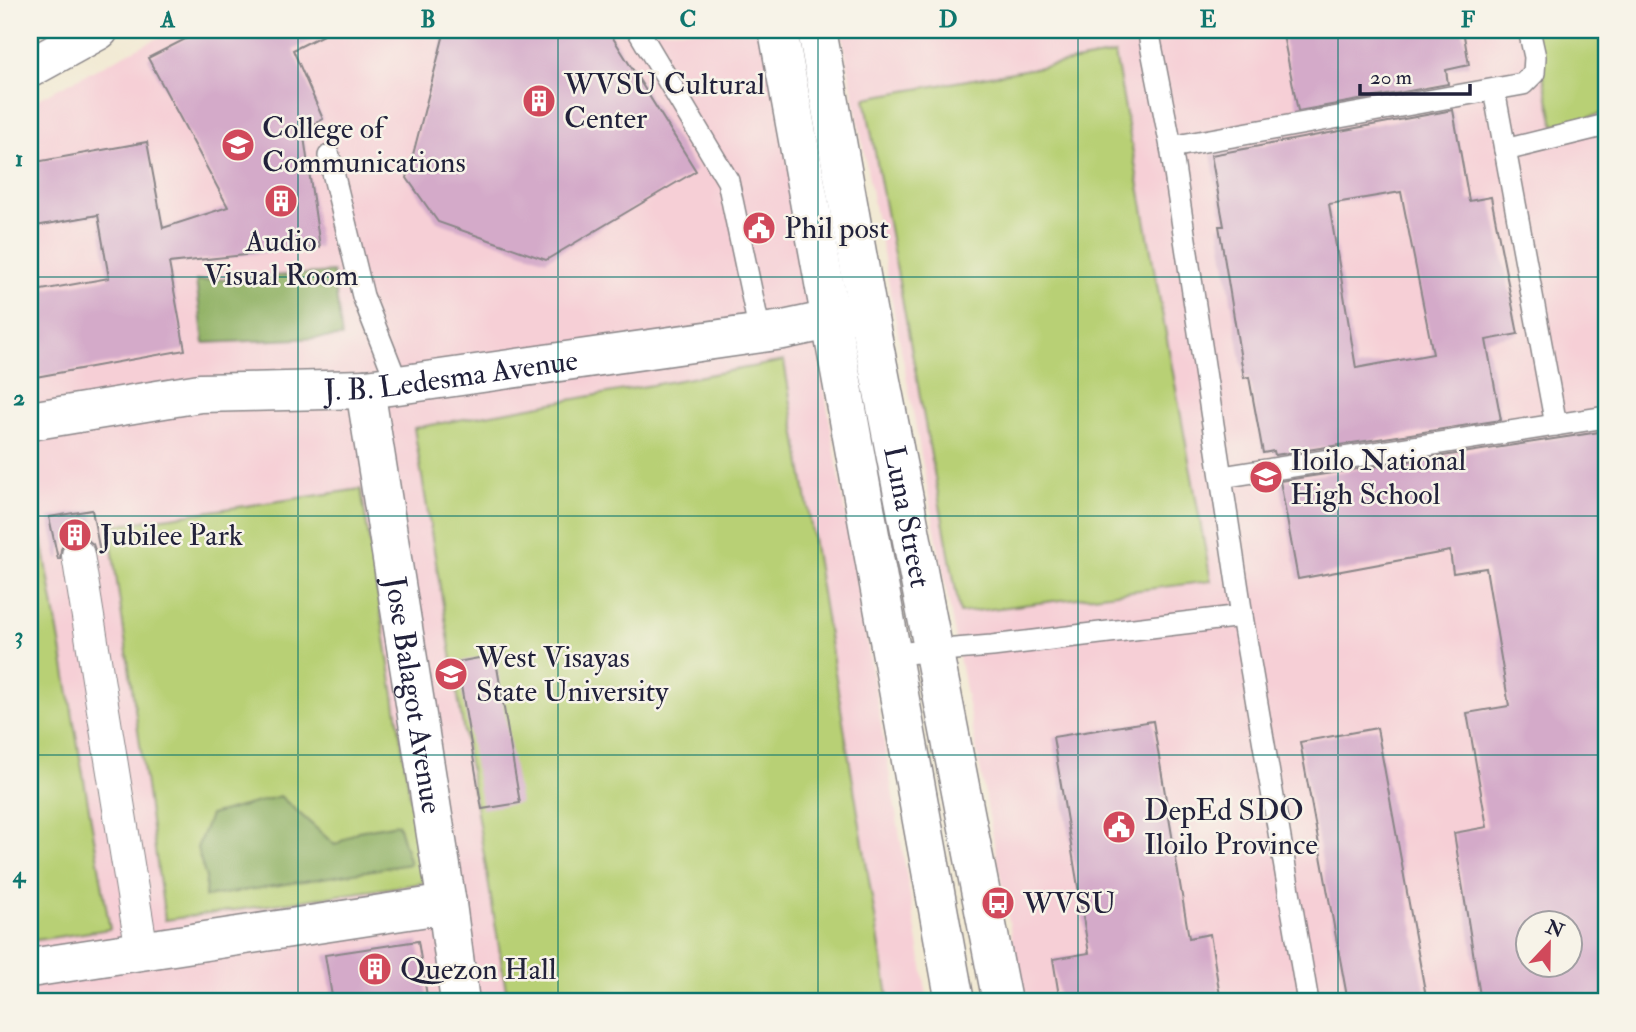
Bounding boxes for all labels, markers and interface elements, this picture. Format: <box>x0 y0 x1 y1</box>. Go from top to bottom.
text: A <box>160 5 176 34</box>
text: B <box>420 5 436 34</box>
text: C <box>680 5 696 34</box>
text: D <box>939 5 957 34</box>
text: E <box>1200 5 1217 34</box>
text: F <box>1461 5 1476 34</box>
scale bar <box>1360 52 1470 96</box>
text: 20 m <box>1370 64 1412 91</box>
place label: WVSU Cultural Center <box>563 66 765 137</box>
building icon: WVSU Cultural Center <box>520 82 558 120</box>
place label: College of Communications <box>262 110 466 181</box>
school or university icon: College of Communications <box>219 126 257 164</box>
text: 1 <box>15 144 23 173</box>
building icon: Audio Visual Room <box>262 182 300 220</box>
public building icon: Phil post <box>740 209 778 247</box>
place label: Phil post <box>784 210 889 247</box>
place label: Audio Visual Room <box>204 223 358 294</box>
street label: J. B. Ledesma Avenue <box>322 342 580 409</box>
text: 2 <box>13 383 25 412</box>
place label: Iloilo National High School <box>1290 442 1467 513</box>
street label: Luna Street <box>875 443 939 591</box>
school or university icon: Iloilo National High School <box>1247 458 1285 496</box>
building icon: Jubilee Park <box>56 516 94 554</box>
place label: Jubilee Park <box>99 517 243 554</box>
street label: Jose Balagot Avenue <box>376 573 450 816</box>
text: 3 <box>15 621 23 650</box>
place label: West Visayas State University <box>475 639 669 710</box>
school or university icon: West Visayas State University <box>432 655 470 693</box>
place label: DepEd SDO Iloilo Province <box>1144 792 1318 863</box>
public building icon: DepEd SDO Iloilo Province <box>1100 808 1138 846</box>
text: 4 <box>12 860 27 889</box>
bus stop icon: WVSU <box>979 884 1017 922</box>
place label: WVSU <box>1022 885 1116 922</box>
north arrow <box>1514 909 1584 979</box>
text: N <box>1542 914 1568 944</box>
building icon: Quezon Hall <box>356 950 394 988</box>
place label: Quezon Hall <box>400 951 557 988</box>

